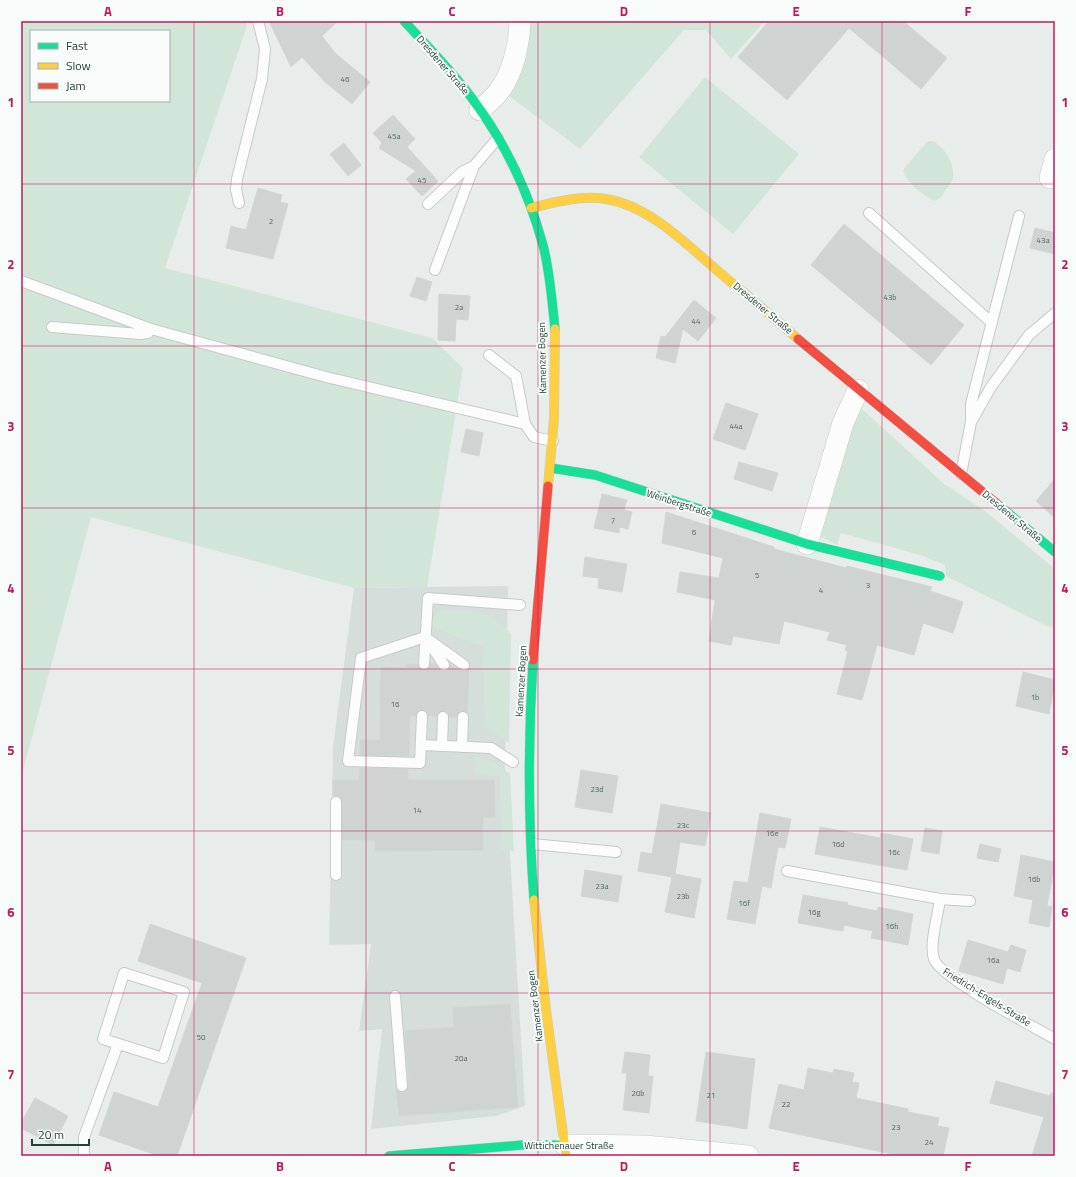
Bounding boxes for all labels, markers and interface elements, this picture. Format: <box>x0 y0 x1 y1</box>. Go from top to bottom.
text: A <box>104 1 112 21</box>
text: B <box>276 1 284 21</box>
text: C <box>448 1 456 21</box>
text: D <box>620 1 628 21</box>
text: E <box>792 1 800 21</box>
text: F <box>965 1 972 21</box>
legend <box>30 30 170 102</box>
street label: Dresdener Straße <box>413 32 473 98</box>
text: Fast <box>66 36 89 55</box>
text: Slow <box>66 56 91 75</box>
house number: 46 <box>341 73 350 85</box>
text: Jam <box>66 76 86 95</box>
text: 1 <box>7 92 15 112</box>
text: 1 <box>1061 92 1069 112</box>
house number: 45a <box>388 130 400 142</box>
house number: 45 <box>418 174 427 186</box>
house number: 2 <box>269 215 273 227</box>
house number: 43a <box>1037 234 1049 246</box>
text: 2 <box>7 254 15 274</box>
text: 2 <box>1061 254 1069 274</box>
street label: Dresdener Straße <box>730 278 796 338</box>
house number: 43b <box>883 291 897 303</box>
house number: 2a <box>455 301 463 313</box>
house number: 44 <box>692 315 701 327</box>
street label: Kamenzer Bogen <box>534 322 550 394</box>
text: 3 <box>7 416 15 436</box>
text: 3 <box>1061 416 1069 436</box>
house number: 44a <box>730 420 742 432</box>
street label: Weinbergstraße <box>645 485 713 521</box>
street label: Dresdener Straße <box>979 486 1045 546</box>
house number: 7 <box>611 514 615 526</box>
house number: 6 <box>692 526 697 538</box>
house number: 5 <box>755 569 760 581</box>
text: 4 <box>7 578 15 598</box>
text: 4 <box>1061 578 1069 598</box>
house number: 3 <box>866 579 870 591</box>
house number: 4 <box>819 584 824 596</box>
street label: Kamenzer Bogen <box>512 645 530 717</box>
house number: 1b <box>1031 691 1039 703</box>
house number: 16 <box>391 698 400 710</box>
text: 5 <box>7 740 15 760</box>
text: 5 <box>1061 740 1069 760</box>
house number: 23d <box>590 783 604 795</box>
house number: 14 <box>413 804 422 816</box>
house number: 23c <box>677 819 690 831</box>
house number: 16e <box>766 827 779 839</box>
house number: 16d <box>831 838 845 850</box>
house number: 16c <box>888 846 901 858</box>
house number: 16b <box>1027 873 1041 885</box>
house number: 23a <box>596 880 608 892</box>
house number: 23b <box>676 890 690 902</box>
house number: 16f <box>738 897 750 909</box>
text: 6 <box>7 902 15 922</box>
text: 6 <box>1061 902 1069 922</box>
house number: 16g <box>807 906 821 918</box>
house number: 16h <box>885 920 899 932</box>
house number: 16a <box>987 954 999 966</box>
street label: Friedrich-Engels-Straße <box>940 964 1034 1030</box>
street label: Kamenzer Bogen <box>523 969 547 1043</box>
house number: 50 <box>197 1031 206 1043</box>
house number: 20a <box>455 1052 467 1064</box>
text: 7 <box>7 1064 15 1084</box>
text: 7 <box>1061 1064 1069 1084</box>
house number: 20b <box>631 1087 645 1099</box>
house number: 21 <box>707 1089 715 1101</box>
house number: 22 <box>782 1098 790 1110</box>
scale bar <box>32 1121 89 1147</box>
house number: 23 <box>892 1121 900 1133</box>
text: 20 m <box>38 1125 64 1144</box>
house number: 24 <box>925 1136 934 1148</box>
street label: Wittichenauer Straße <box>524 1138 614 1153</box>
text: A <box>104 1156 112 1176</box>
text: B <box>276 1156 284 1176</box>
text: C <box>448 1156 456 1176</box>
text: D <box>620 1156 628 1176</box>
text: E <box>792 1156 800 1176</box>
text: F <box>965 1156 972 1176</box>

